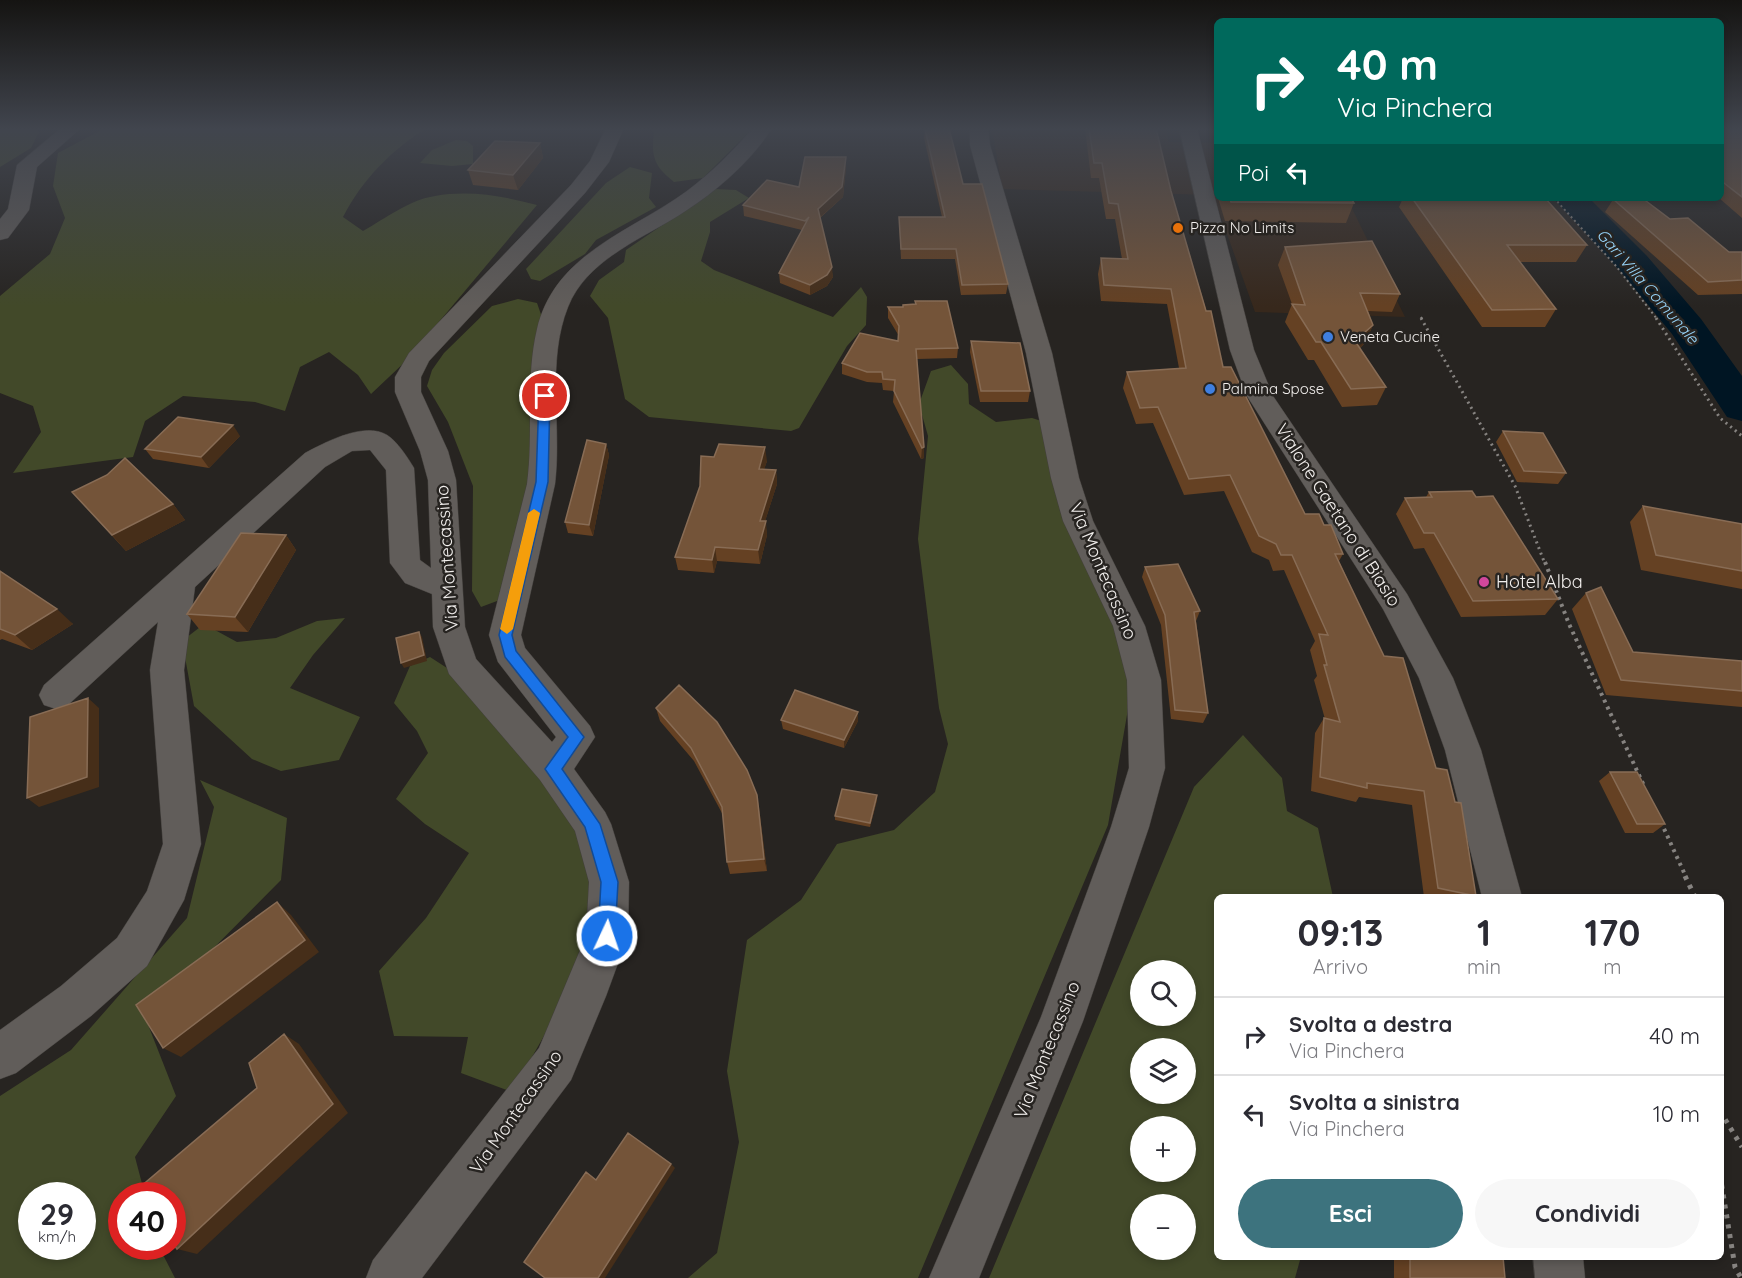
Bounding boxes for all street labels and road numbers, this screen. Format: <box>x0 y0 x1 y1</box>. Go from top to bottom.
street label: Vialone Gaetano di Biasio <box>1271 419 1406 610</box>
street label: Via Montecassino <box>430 484 463 632</box>
street label: Via Montecassino <box>1064 499 1143 643</box>
street label: Via Montecassino <box>1008 978 1085 1122</box>
street label: Via Montecassino <box>464 1045 567 1178</box>

